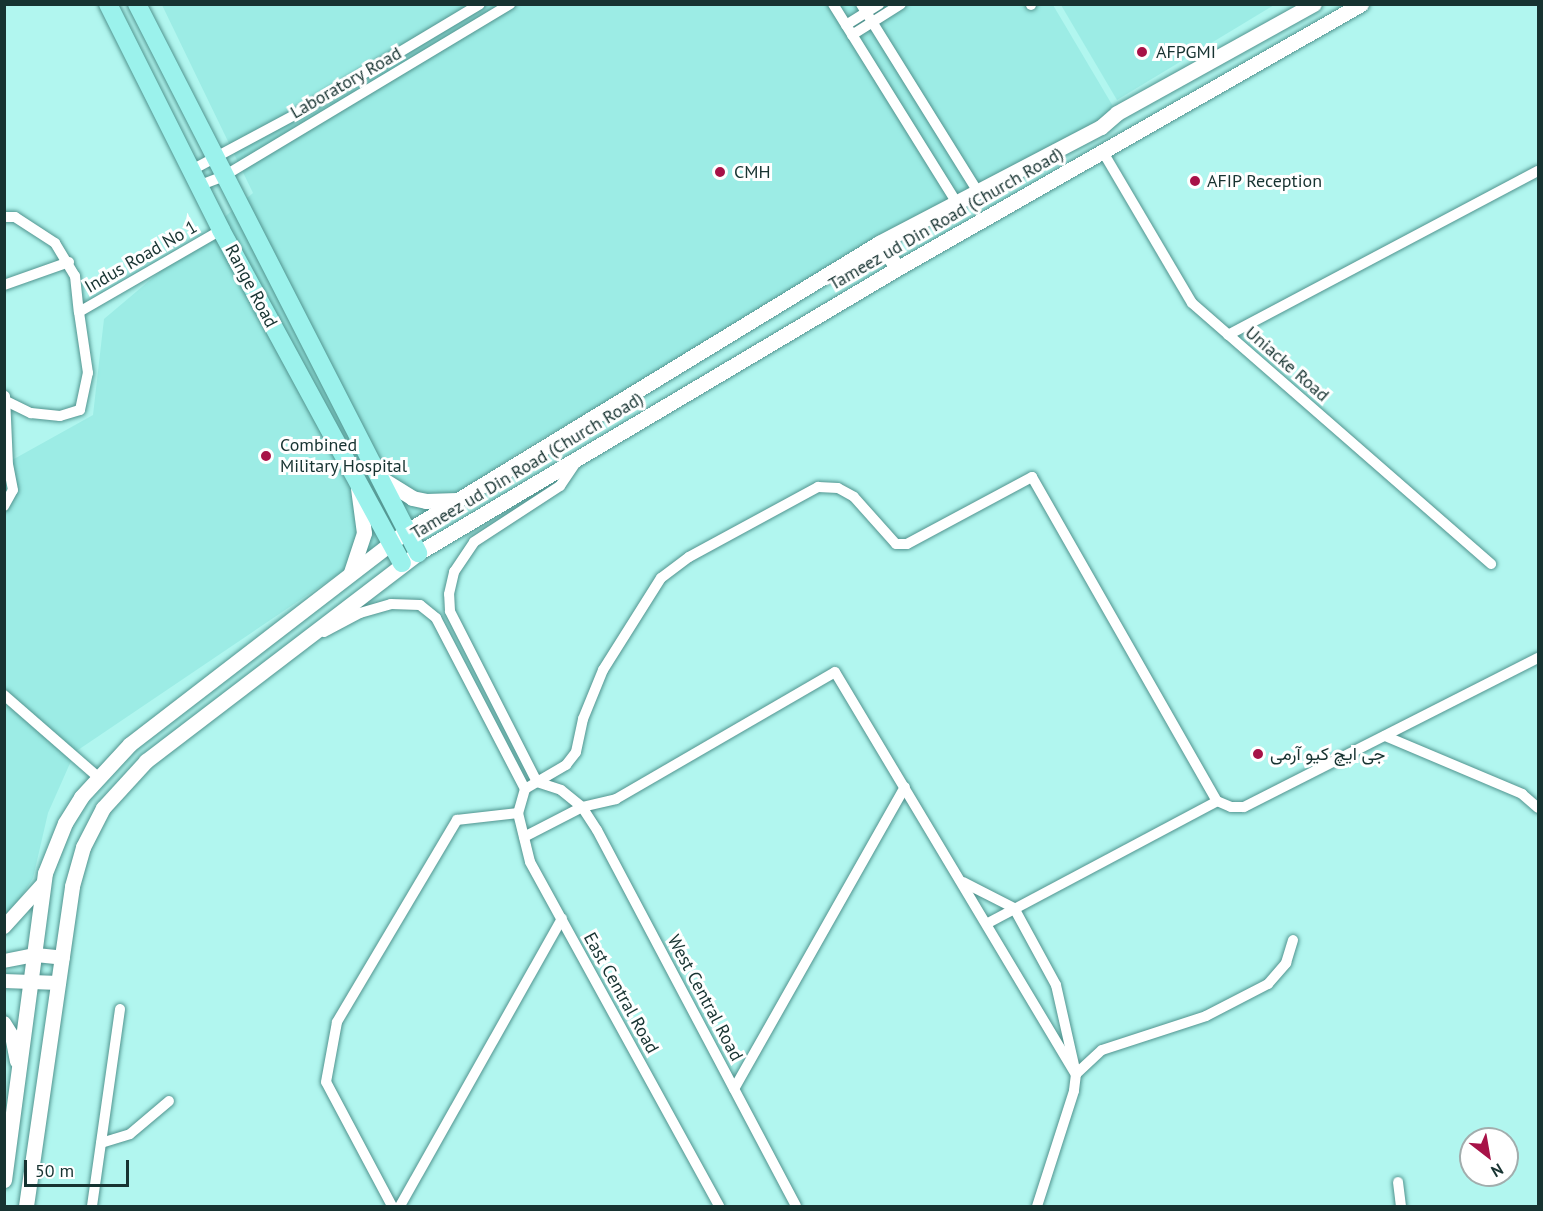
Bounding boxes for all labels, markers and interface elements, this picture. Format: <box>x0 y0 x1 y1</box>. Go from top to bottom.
place label: AFPGMI <box>1156 41 1216 63</box>
street label: Laboratory Road <box>286 42 406 124</box>
marker: AFPGMI <box>1133 43 1151 61</box>
street label: Tameez ud Din Road (Church Road) <box>825 143 1067 295</box>
place label: CMH <box>734 161 771 183</box>
marker: CMH <box>711 163 729 181</box>
place label: AFIP Reception <box>1207 170 1323 192</box>
marker: AFIP Reception <box>1188 174 1202 188</box>
street label: Indus Road No 1 <box>81 216 201 298</box>
street label: Range Road <box>220 241 282 331</box>
street label: Uniacke Road <box>1241 322 1333 406</box>
street label: Tameez ud Din Road (Church Road) <box>407 388 647 544</box>
place label: Combined Military Hospital <box>280 435 408 478</box>
marker: Combined Military Hospital <box>257 447 275 465</box>
place label: جی ایچ کیو آرمی <box>1270 743 1385 765</box>
marker: جی ایچ کیو آرمی <box>1251 747 1265 761</box>
street label: East Central Road <box>579 929 663 1057</box>
street label: West Central Road <box>663 931 747 1065</box>
north arrow <box>1459 1127 1519 1187</box>
scale bar <box>27 1148 132 1186</box>
text: 50 m <box>35 1159 74 1182</box>
text: N <box>1488 1159 1507 1182</box>

